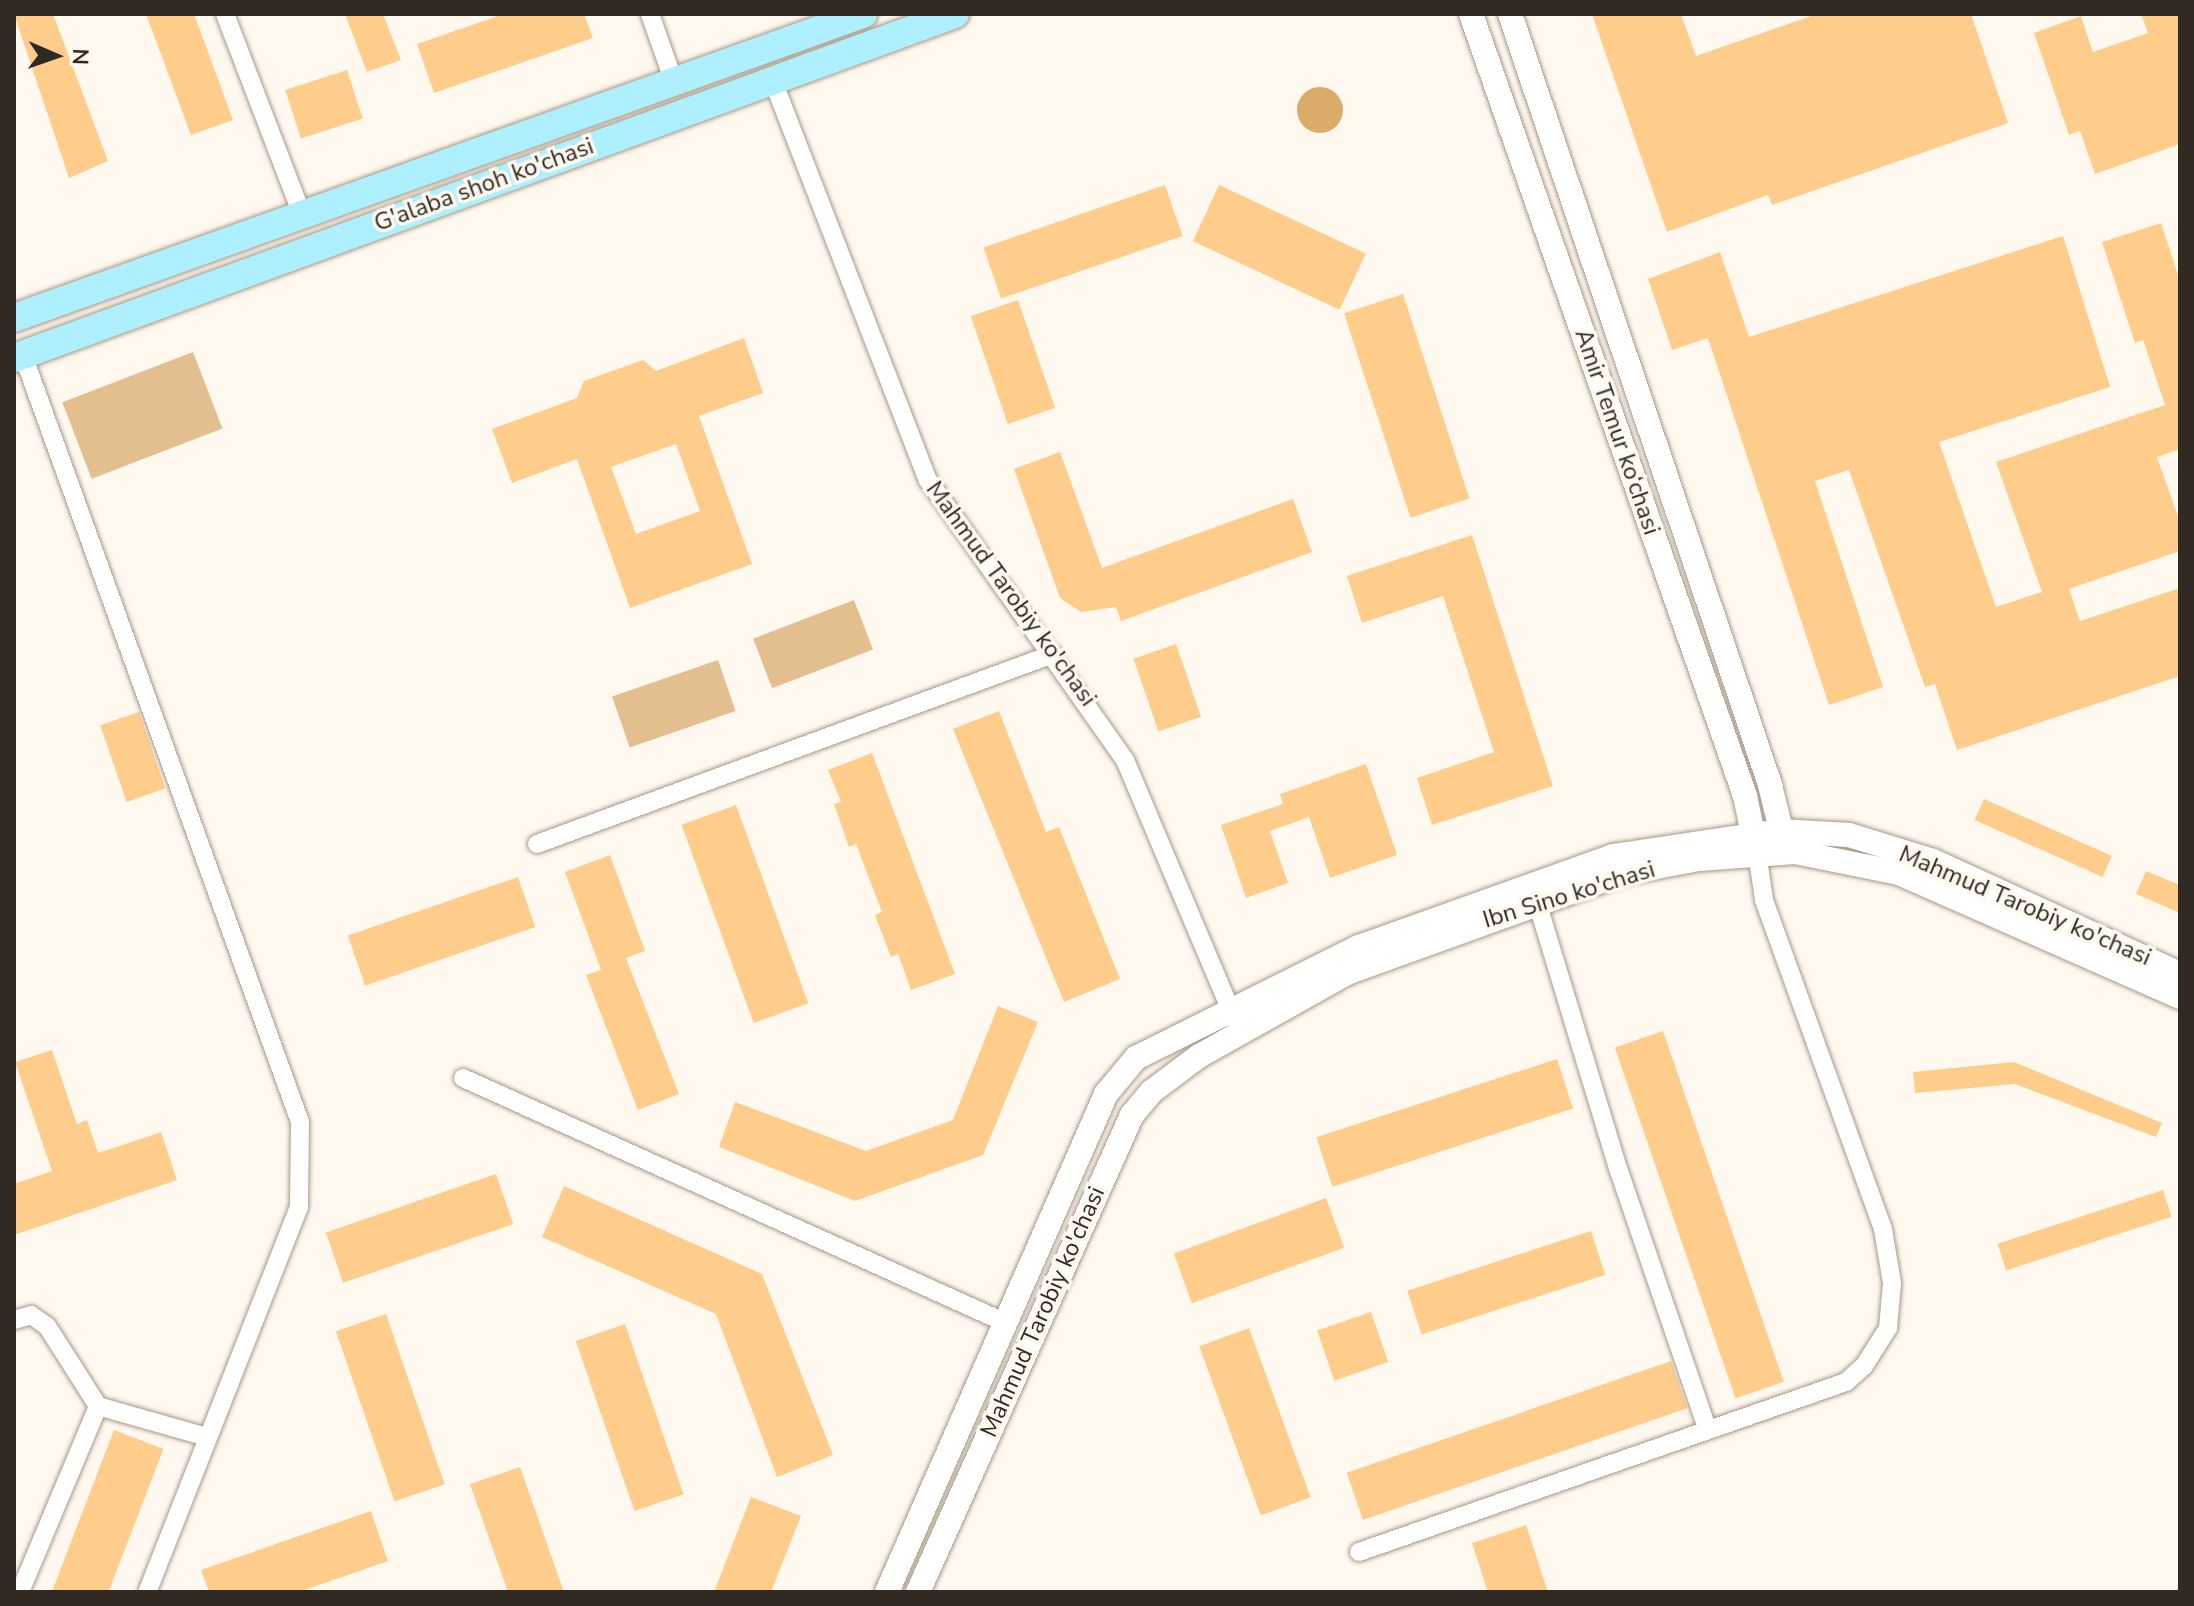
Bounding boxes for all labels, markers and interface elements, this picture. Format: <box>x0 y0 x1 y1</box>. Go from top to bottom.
north arrow <box>16 16 96 96</box>
text: N <box>65 48 95 66</box>
street label: G'alaba shoh ko'chasi <box>370 132 598 238</box>
street label: Amir Temur ko‘chasi <box>1568 325 1666 539</box>
street label: Mahmud Tarobiy ko'chasi <box>920 476 1102 712</box>
street label: Mahmud Tarobiy ko'chasi <box>1895 840 2155 972</box>
street label: Ibn Sino ko'chasi <box>1480 855 1658 935</box>
street label: Mahmud Tarobiy ko'chasi <box>975 1182 1111 1442</box>

